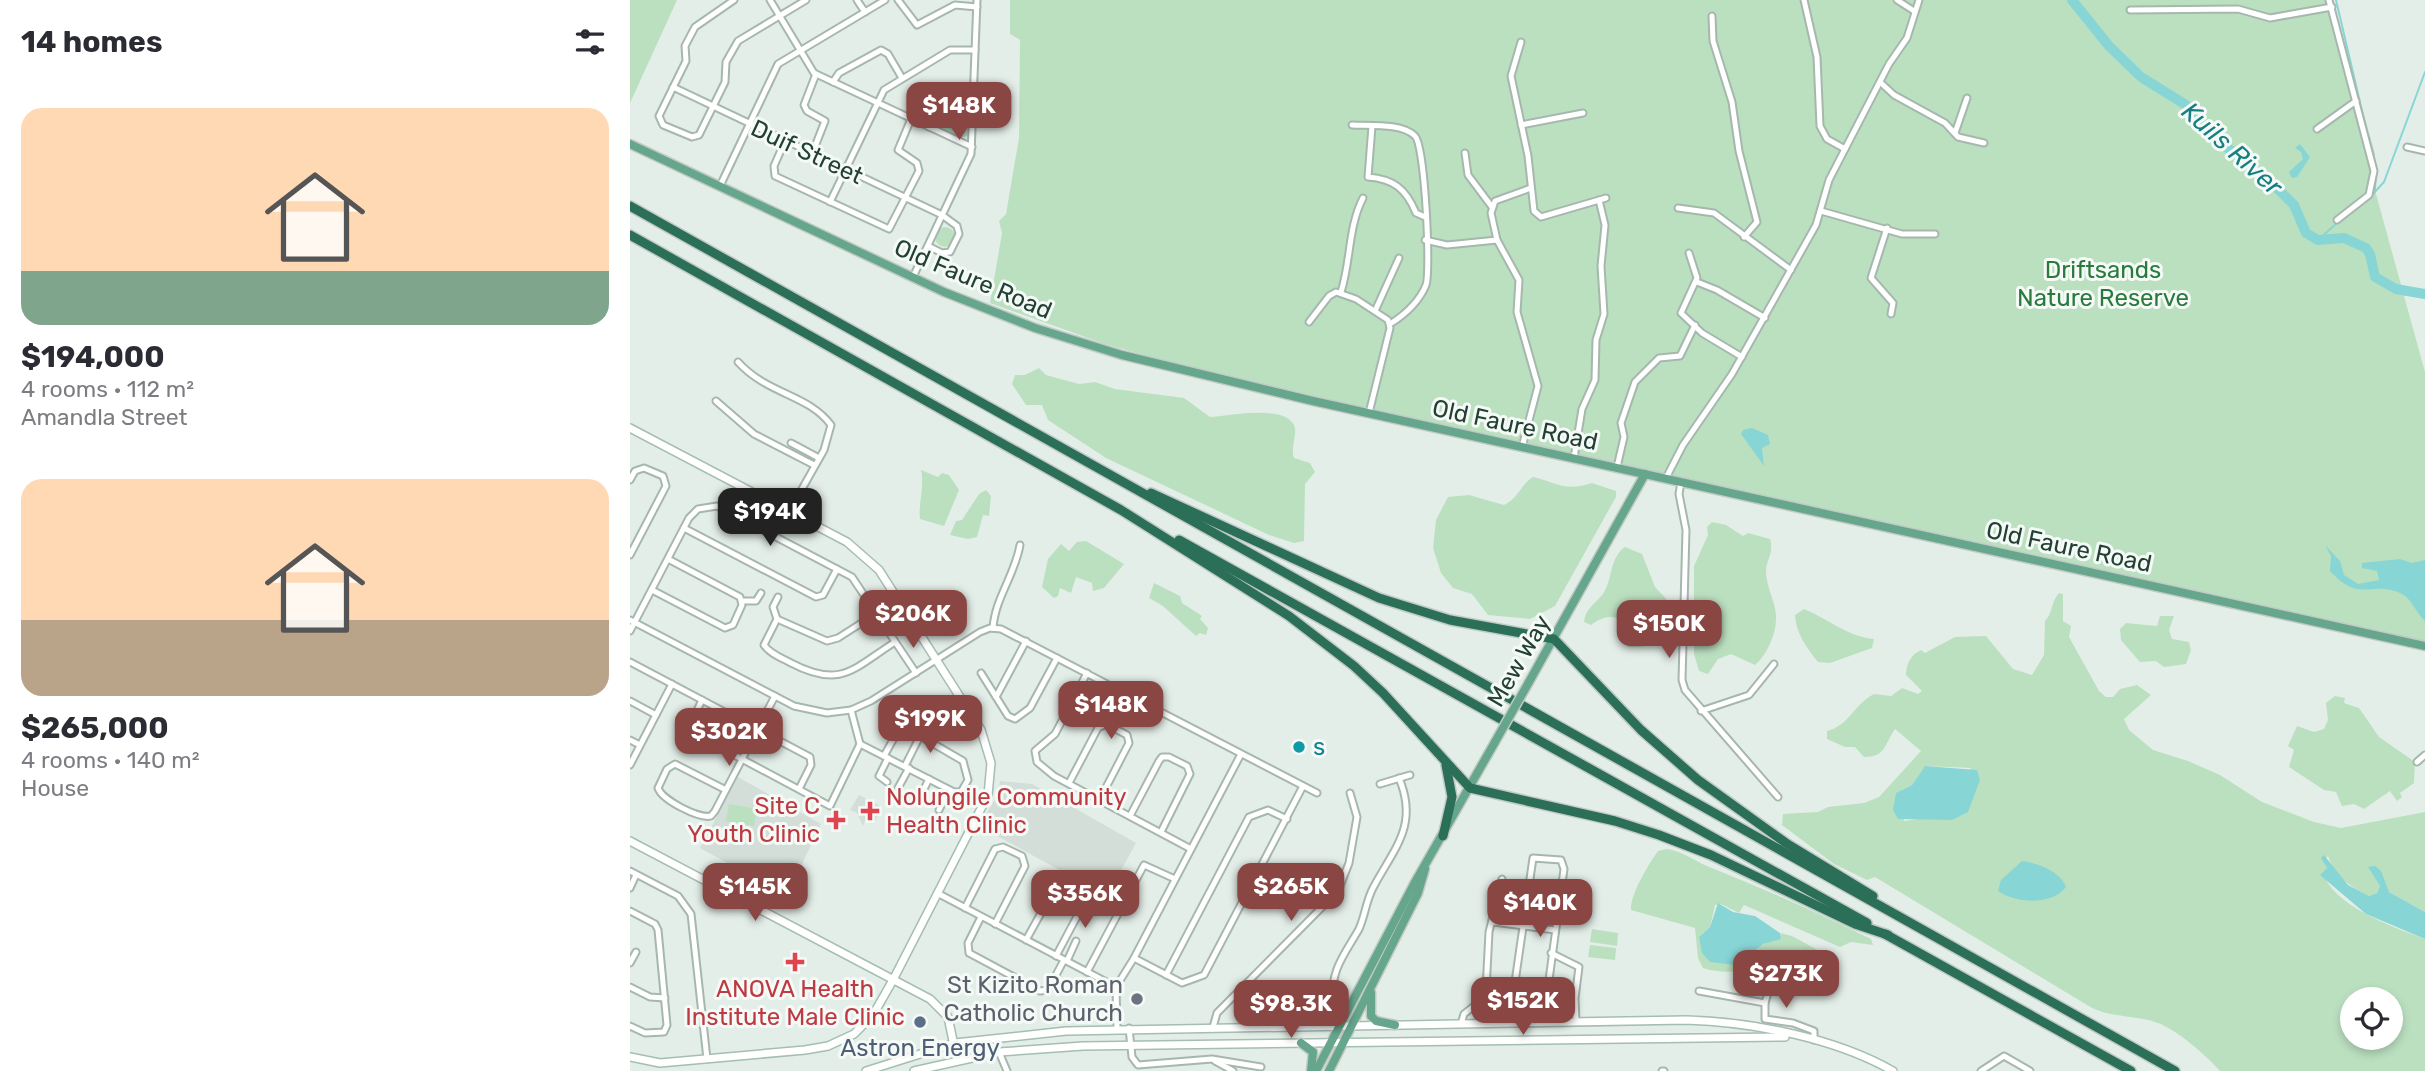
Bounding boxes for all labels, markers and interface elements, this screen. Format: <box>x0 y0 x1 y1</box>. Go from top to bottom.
icon: filters <box>571 23 609 61</box>
text: 14 homes <box>21 24 163 60</box>
pin: $148K <box>910 82 1008 142</box>
text: $148K <box>922 91 996 119</box>
water label: Kuils River <box>2175 96 2289 203</box>
street label: Duif Street <box>746 114 868 190</box>
icon: home <box>252 154 378 280</box>
street label: Old Faure Road <box>890 233 1056 325</box>
park label: Driftsands Nature Reserve <box>2017 256 2189 312</box>
text: $194,000 <box>21 339 165 375</box>
text: 4 rooms · 112 m² <box>21 375 194 403</box>
street label: Old Faure Road <box>1430 394 1600 456</box>
text: Amandla Street <box>21 403 188 431</box>
pin: $194K <box>721 489 819 548</box>
text: $194K <box>734 497 806 525</box>
street label: Old Faure Road <box>1984 516 2154 578</box>
icon: home <box>252 525 378 651</box>
pin: $206K <box>864 590 962 650</box>
text: $206K <box>875 599 951 627</box>
pin: $150K <box>1620 600 1718 660</box>
text: $150K <box>1633 609 1705 637</box>
street label: Mew Way <box>1482 610 1556 712</box>
pin: $148K <box>1062 682 1160 741</box>
text: $148K <box>1074 690 1148 718</box>
pin: $199K <box>881 696 979 755</box>
text: $199K <box>894 704 966 732</box>
pin: $302K <box>680 708 778 768</box>
text: $265,000 <box>21 710 169 746</box>
text: $302K <box>691 717 767 745</box>
place label: s <box>1313 733 1325 761</box>
marker: s <box>1291 739 1307 755</box>
text: 4 rooms · 140 m² <box>21 746 200 774</box>
text: House <box>21 774 89 802</box>
place label: Nolungile Community Health Clinic <box>886 783 1126 839</box>
place label: Site C Youth Clinic <box>687 792 820 848</box>
marker: Nolungile Community Health Clinic <box>860 801 880 821</box>
marker: Site C Youth Clinic <box>826 810 846 830</box>
pin: $145K <box>706 864 804 923</box>
pin: $265K <box>1242 864 1340 923</box>
pin: $356K <box>1036 870 1134 930</box>
text: $145K <box>719 872 791 900</box>
text: $265K <box>1253 872 1329 900</box>
text: $356K <box>1047 879 1123 907</box>
pin: $140K <box>1491 880 1589 939</box>
text: $140K <box>1503 888 1577 916</box>
pin: $273K <box>1737 950 1835 1010</box>
marker: ANOVA Health Institute Male Clinic <box>785 952 805 972</box>
text: $273K <box>1749 959 1823 987</box>
place label: St Kizito Roman Catholic Church <box>944 971 1123 1027</box>
place label: ANOVA Health Institute Male Clinic <box>685 975 905 1031</box>
pin: $152K <box>1474 978 1572 1037</box>
pin: $98.3K <box>1234 981 1348 1040</box>
text: $152K <box>1487 986 1559 1014</box>
map controls <box>2340 987 2403 1050</box>
button: locate <box>2340 987 2403 1050</box>
text: $98.3K <box>1250 989 1332 1017</box>
marker: St Kizito Roman Catholic Church <box>1129 991 1145 1007</box>
marker: Astron Energy <box>912 1014 928 1030</box>
place label: Astron Energy <box>840 1034 1000 1062</box>

